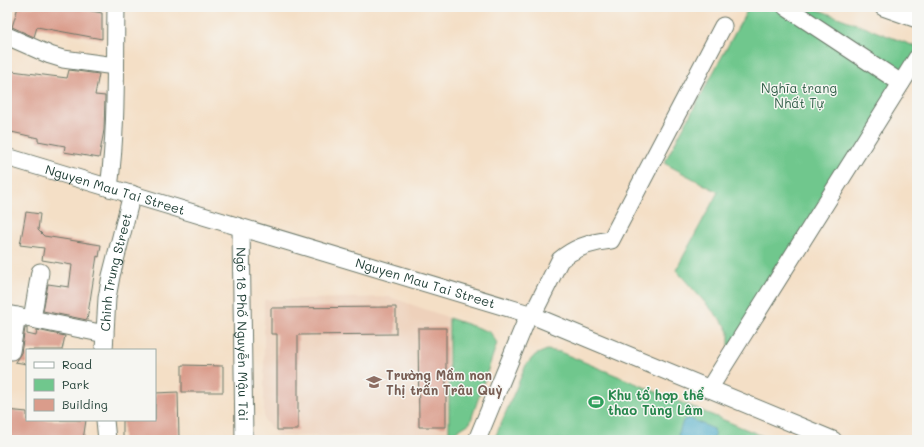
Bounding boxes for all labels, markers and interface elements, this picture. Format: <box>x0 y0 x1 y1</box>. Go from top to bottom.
park label: Nghĩa trang Nhất Tự <box>761 79 837 111</box>
street label: Nguyen Mau Tai Street <box>43 160 188 218</box>
street label: Chinh Trung Street <box>96 211 135 332</box>
street label: Ngõ 18 Phố Nguyễn Mậu Tài <box>233 247 253 421</box>
street label: Nguyen Mau Tai Street <box>354 253 498 312</box>
legend <box>26 349 156 421</box>
text: Road <box>62 356 92 372</box>
place label: Trường Mầm non Thị trấn Trâu Quỳ <box>386 366 502 399</box>
school or university icon: Trường Mầm non Thị trấn Trâu Quỳ <box>365 373 383 391</box>
text: Park <box>62 376 89 392</box>
place label: Khu tổ hợp thể thao Tùng Lâm <box>608 386 704 418</box>
sports icon: Khu tổ hợp thể thao Tùng Lâm <box>587 393 605 411</box>
text: Building <box>62 396 108 412</box>

